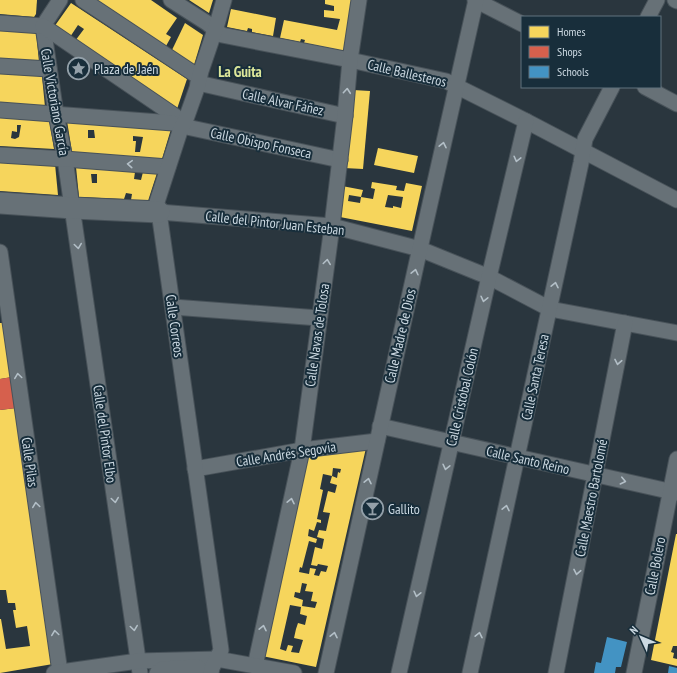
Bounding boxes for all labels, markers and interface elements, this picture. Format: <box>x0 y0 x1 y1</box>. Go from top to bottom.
legend <box>521 16 661 88</box>
text: Homes <box>557 24 585 39</box>
text: Shops <box>557 44 582 59</box>
street label: Calle Victoriano García <box>37 47 73 157</box>
street label: Calle Ballesteros <box>366 55 448 91</box>
place icon: Plaza de Jaén <box>65 56 91 82</box>
place label: Plaza de Jaén <box>94 60 159 78</box>
district label: La Guita <box>218 62 262 81</box>
text: Schools <box>557 64 589 79</box>
street label: Calle Alvar Fáñez <box>241 85 325 119</box>
one-way arrow <box>343 88 352 94</box>
street label: Calle Obispo Fonseca <box>209 124 313 162</box>
one-way arrow <box>439 142 447 148</box>
one-way arrow <box>513 155 522 162</box>
one-way arrow <box>127 159 133 168</box>
street label: Calle del Pintor Juan Esteban <box>205 207 345 239</box>
one-way arrow <box>73 243 82 250</box>
one-way arrow <box>322 259 331 265</box>
one-way arrow <box>410 269 419 276</box>
street label: Calle Navas de Tolosa <box>301 282 333 388</box>
one-way arrow <box>550 282 558 288</box>
street label: Calle Madre de Dios <box>380 287 420 385</box>
street label: Calle Correos <box>162 293 188 359</box>
one-way arrow <box>480 296 488 302</box>
street label: Calle Santa Teresa <box>517 332 553 422</box>
street label: Calle Cristóbal Colón <box>442 346 482 448</box>
one-way arrow <box>614 358 622 365</box>
one-way arrow <box>14 373 23 379</box>
street label: Calle del Pintor Elbo <box>89 384 121 484</box>
street label: Calle Pilas <box>18 436 42 488</box>
street label: Calle Andrés Segovia <box>235 437 337 471</box>
street label: Calle Maestro Bartolomé <box>571 438 611 558</box>
street label: Calle Santo Reino <box>485 442 571 478</box>
one-way arrow <box>442 464 450 470</box>
one-way arrow <box>619 476 626 484</box>
one-way arrow <box>364 477 372 484</box>
bar icon: Gallito <box>360 496 386 522</box>
one-way arrow <box>110 497 119 503</box>
one-way arrow <box>286 498 294 504</box>
place label: Gallito <box>388 500 420 518</box>
one-way arrow <box>32 502 41 508</box>
one-way arrow <box>502 505 510 511</box>
street label: Calle Bolero <box>641 535 669 597</box>
one-way arrow <box>573 568 581 575</box>
one-way arrow <box>414 590 422 597</box>
north arrow <box>621 617 661 657</box>
text: N <box>627 623 641 637</box>
one-way arrow <box>129 625 138 632</box>
one-way arrow <box>258 625 266 631</box>
one-way arrow <box>51 630 60 636</box>
one-way arrow <box>329 632 337 638</box>
one-way arrow <box>474 632 482 638</box>

